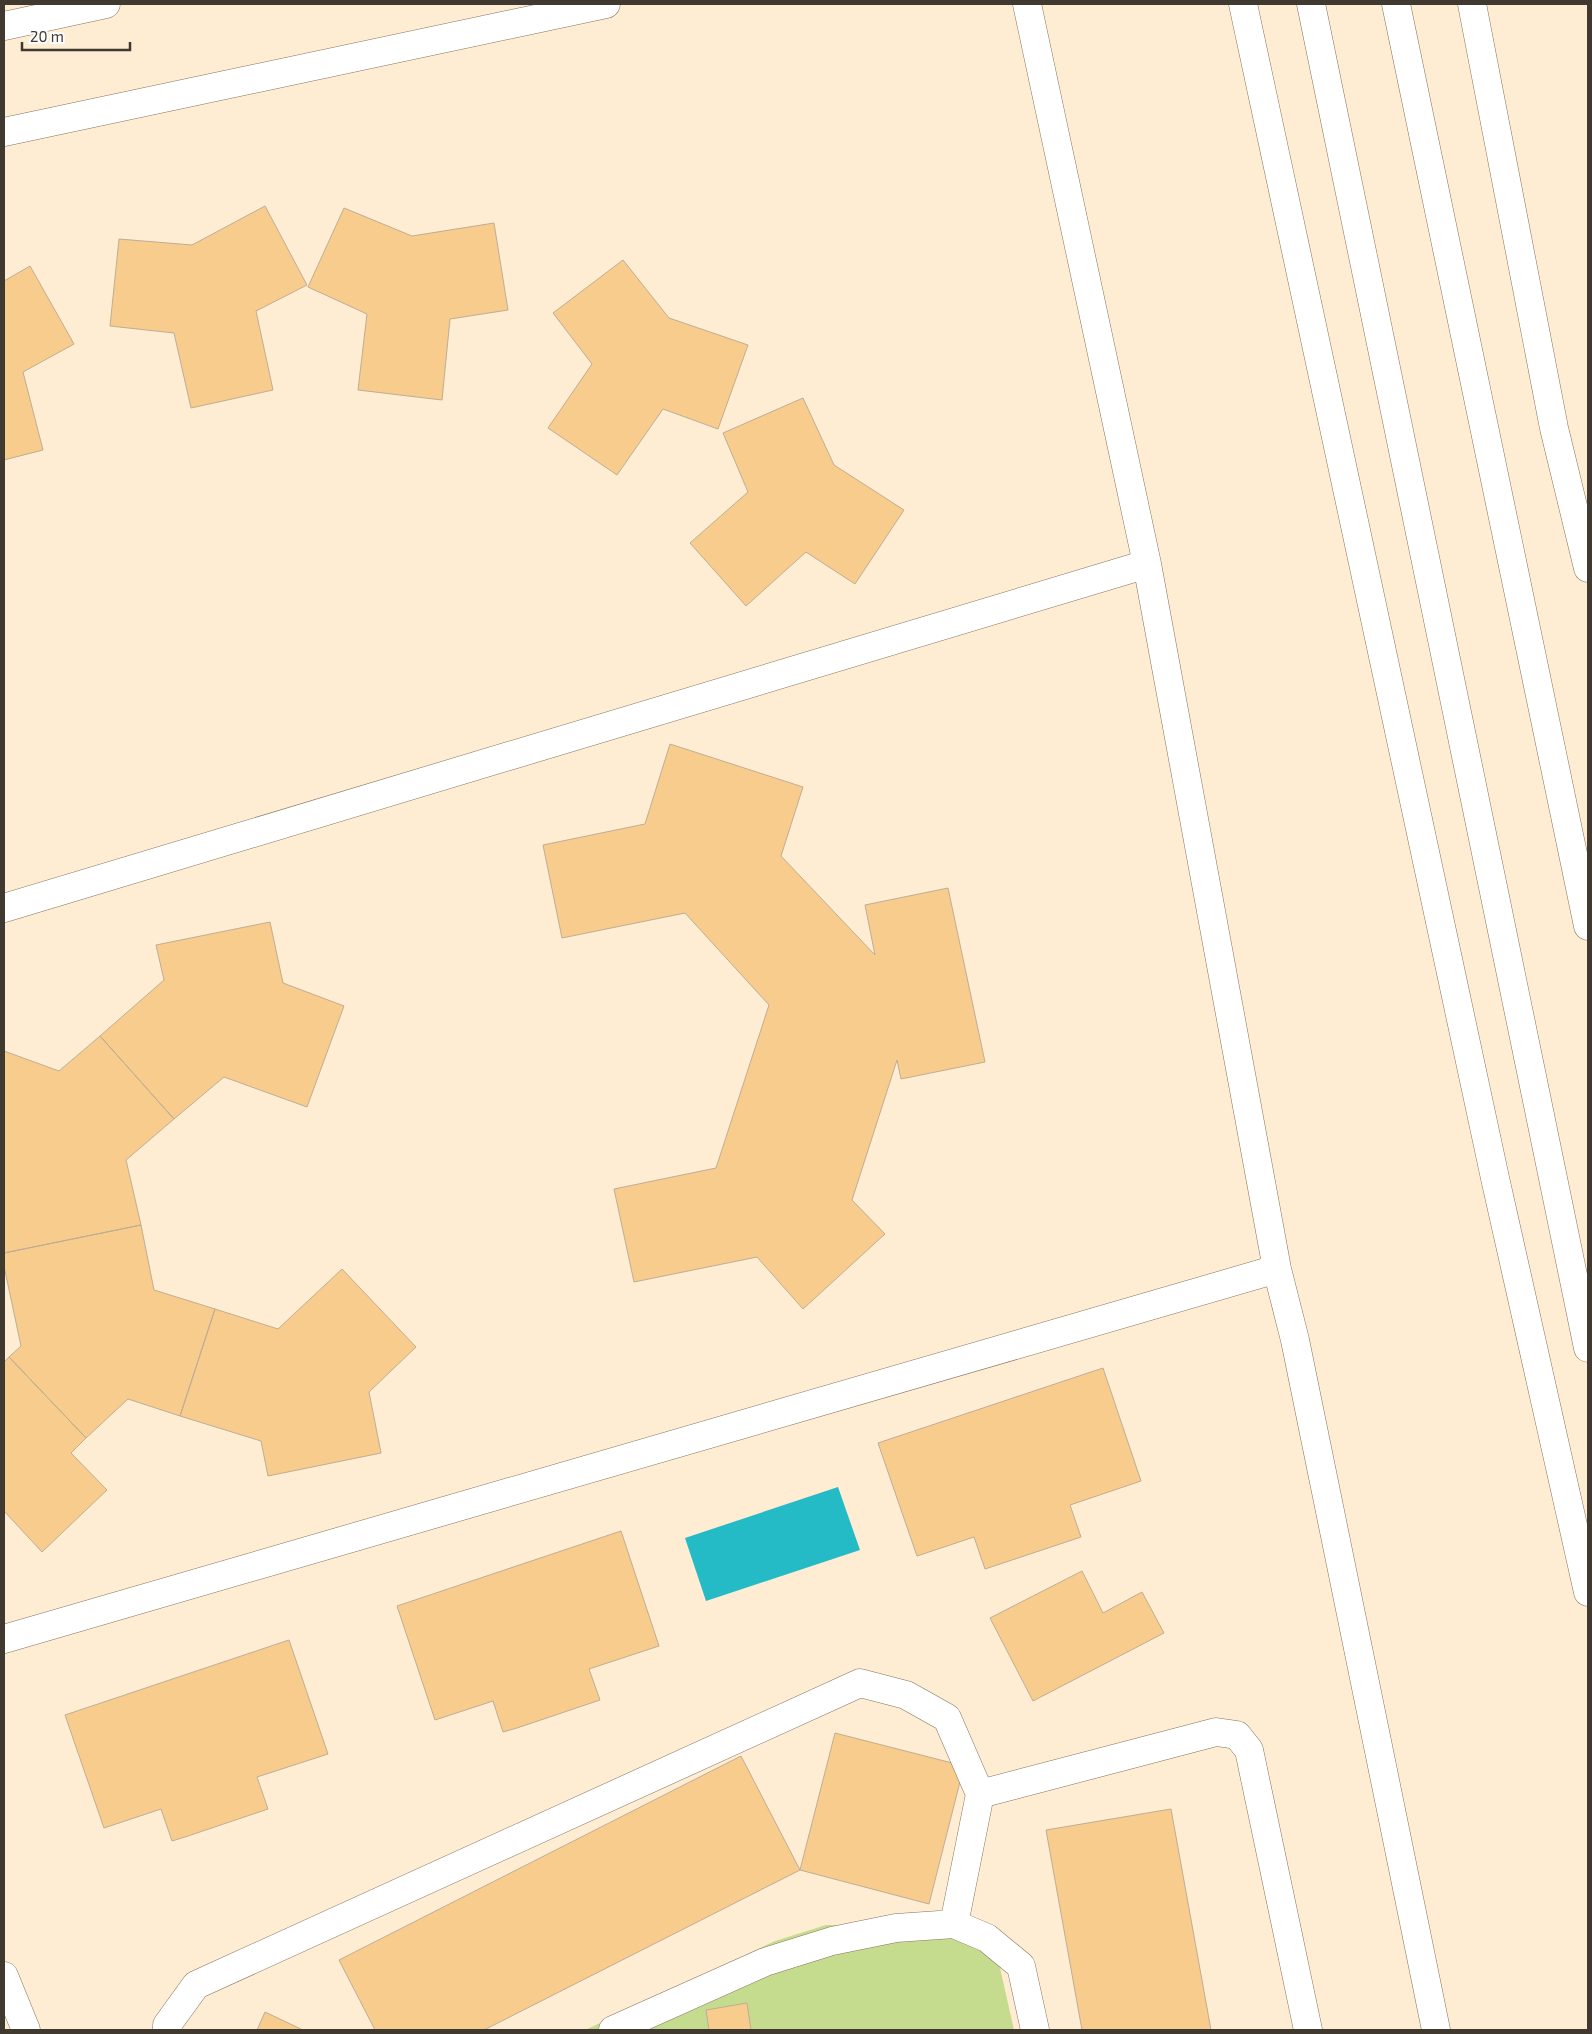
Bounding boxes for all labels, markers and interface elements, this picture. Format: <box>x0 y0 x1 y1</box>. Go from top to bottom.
scale bar <box>22 20 130 52</box>
text: 20 m <box>30 27 64 45</box>

